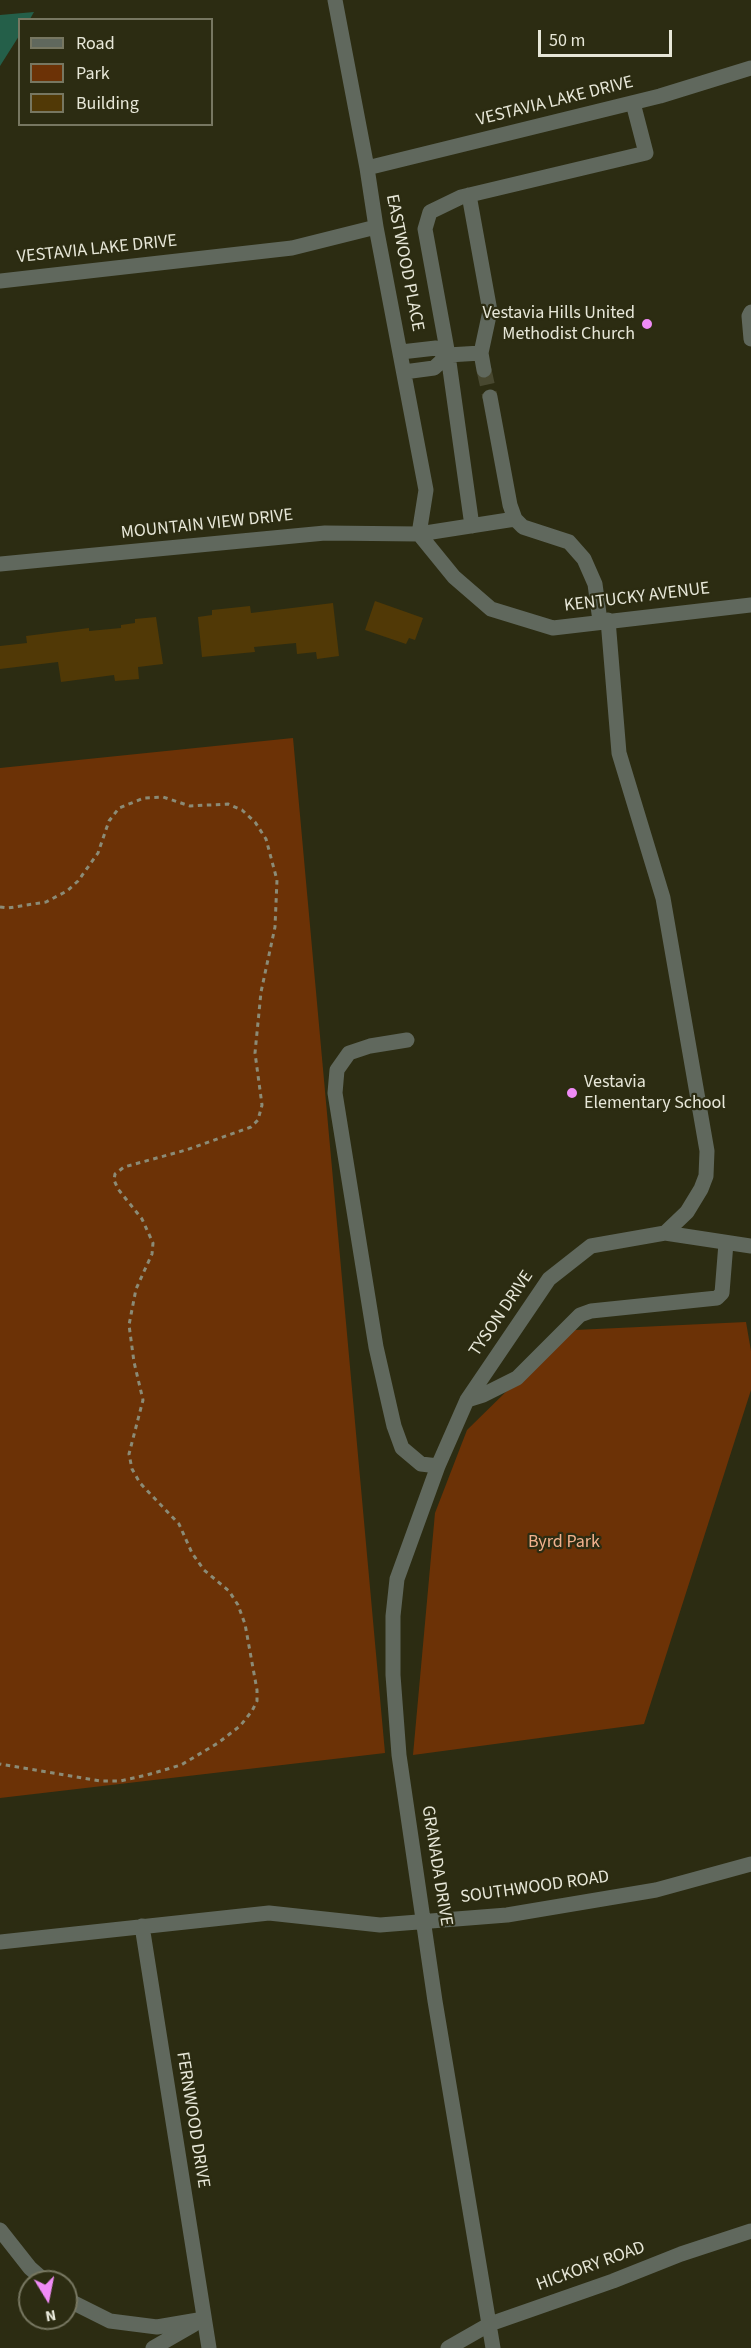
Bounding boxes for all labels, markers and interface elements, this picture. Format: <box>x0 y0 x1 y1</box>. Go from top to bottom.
legend <box>18 18 213 126</box>
scale bar <box>541 18 674 56</box>
text: 50 m <box>549 28 585 53</box>
text: Road <box>76 31 115 56</box>
text: Park <box>76 61 110 86</box>
street label: VESTAVIA LAKE DRIVE <box>474 72 636 132</box>
text: Building <box>76 91 139 116</box>
street label: EASTWOOD PLACE <box>380 193 428 333</box>
street label: VESTAVIA LAKE DRIVE <box>16 231 178 269</box>
place label: Vestavia Hills United Methodist Church <box>482 303 635 346</box>
marker: Vestavia Hills United Methodist Church <box>640 317 654 331</box>
street label: MOUNTAIN VIEW DRIVE <box>120 505 294 545</box>
street label: KENTUCKY AVENUE <box>563 578 711 618</box>
place label: Vestavia Elementary School <box>584 1072 726 1114</box>
marker: Vestavia Elementary School <box>565 1086 579 1100</box>
street label: TYSON DRIVE <box>465 1267 539 1361</box>
park label: Byrd Park <box>528 1532 600 1554</box>
street label: GRANADA DRIVE <box>416 1804 456 1928</box>
street label: SOUTHWOOD ROAD <box>459 1867 611 1909</box>
street label: FERNWOOD DRIVE <box>171 2050 213 2190</box>
street label: HICKORY ROAD <box>534 2237 648 2297</box>
north arrow <box>18 2270 78 2330</box>
text: N <box>44 2304 58 2328</box>

